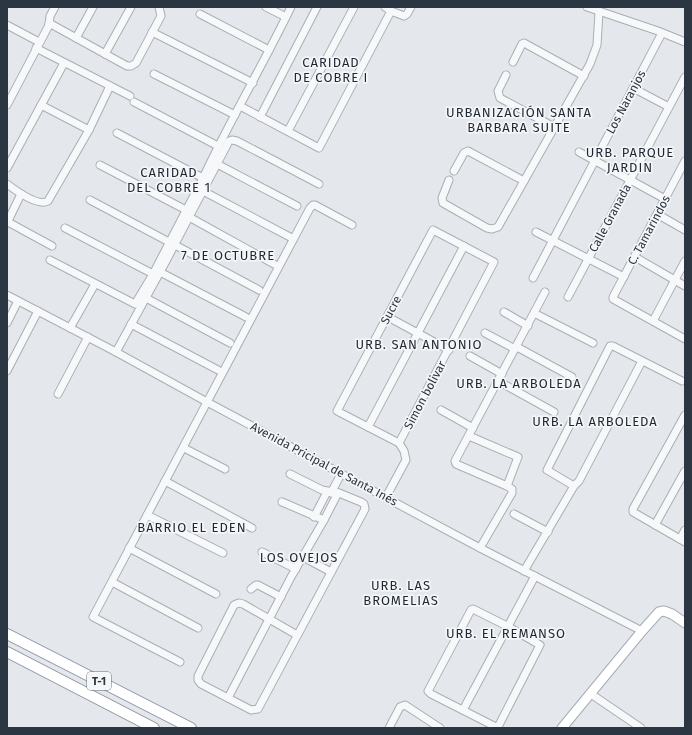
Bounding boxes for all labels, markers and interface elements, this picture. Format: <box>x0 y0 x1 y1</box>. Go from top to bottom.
district label: CARIDAD DE COBRE I <box>294 55 368 85</box>
street label: Los Naranjos <box>603 67 649 136</box>
district label: URBANIZACIÓN SANTA BARBARA SUITE <box>446 105 592 135</box>
district label: URB. PARQUE JARDIN <box>586 145 674 175</box>
district label: CARIDAD DEL COBRE 1 <box>127 165 211 195</box>
street label: Calle Granada <box>586 181 634 255</box>
street label: C. Tamarindos <box>625 193 673 267</box>
district label: 7 DE OCTUBRE <box>181 248 275 263</box>
street label: Sucre <box>378 293 404 327</box>
district label: URB. SAN ANTONIO <box>355 337 483 352</box>
street label: Simon bolivar <box>401 358 449 432</box>
district label: URB. LA ARBOLEDA <box>456 376 582 391</box>
district label: URB. LA ARBOLEDA <box>532 414 658 429</box>
street label: Avenida Pricipal de Santa Inés <box>248 419 400 509</box>
district label: BARRIO EL EDEN <box>137 520 247 535</box>
district label: LOS OVEJOS <box>260 550 338 565</box>
district label: URB. LAS BROMELIAS <box>363 578 439 608</box>
district label: URB. EL REMANSO <box>446 626 566 641</box>
road number: T-1 <box>87 672 111 690</box>

